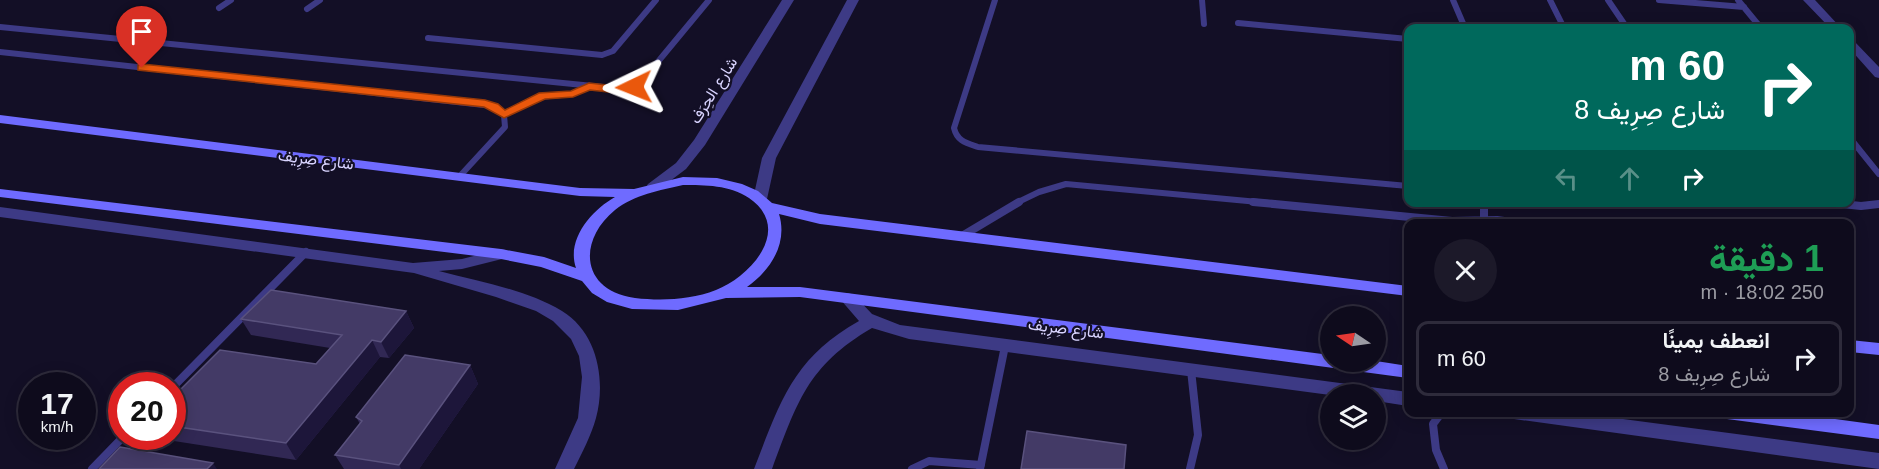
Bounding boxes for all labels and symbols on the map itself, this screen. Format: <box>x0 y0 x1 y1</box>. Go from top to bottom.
pin <box>116 6 167 68</box>
street label: شارع الحِرَف <box>686 54 743 128</box>
position arrow <box>602 55 666 119</box>
street label: شارع صِرِيف <box>277 146 355 176</box>
north arrow <box>1320 306 1386 372</box>
street label: شارع صِرِيف <box>1027 315 1105 345</box>
speed limit sign: 20 <box>108 372 186 450</box>

